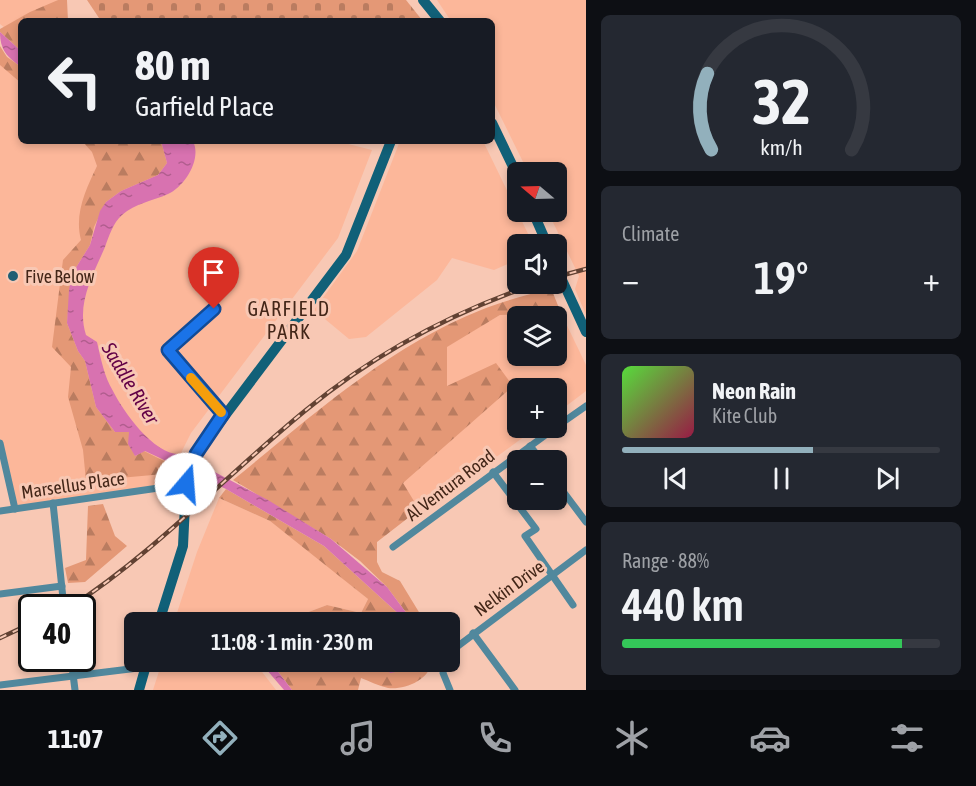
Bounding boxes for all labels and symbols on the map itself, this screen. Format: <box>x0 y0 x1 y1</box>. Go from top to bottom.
north arrow <box>507 162 567 222</box>
pin <box>188 247 239 309</box>
place label: Five Below <box>25 266 95 287</box>
marker: Five Below <box>6 269 20 283</box>
district label: GARFIELD PARK <box>247 297 331 343</box>
water label: Saddle River <box>97 337 165 429</box>
street label: Al Ventura Road <box>402 445 498 525</box>
position arrow <box>154 452 218 516</box>
street label: Marsellus Place <box>20 467 126 503</box>
street label: Nelkin Drive <box>470 556 548 620</box>
speed limit sign: 40 <box>18 594 96 672</box>

